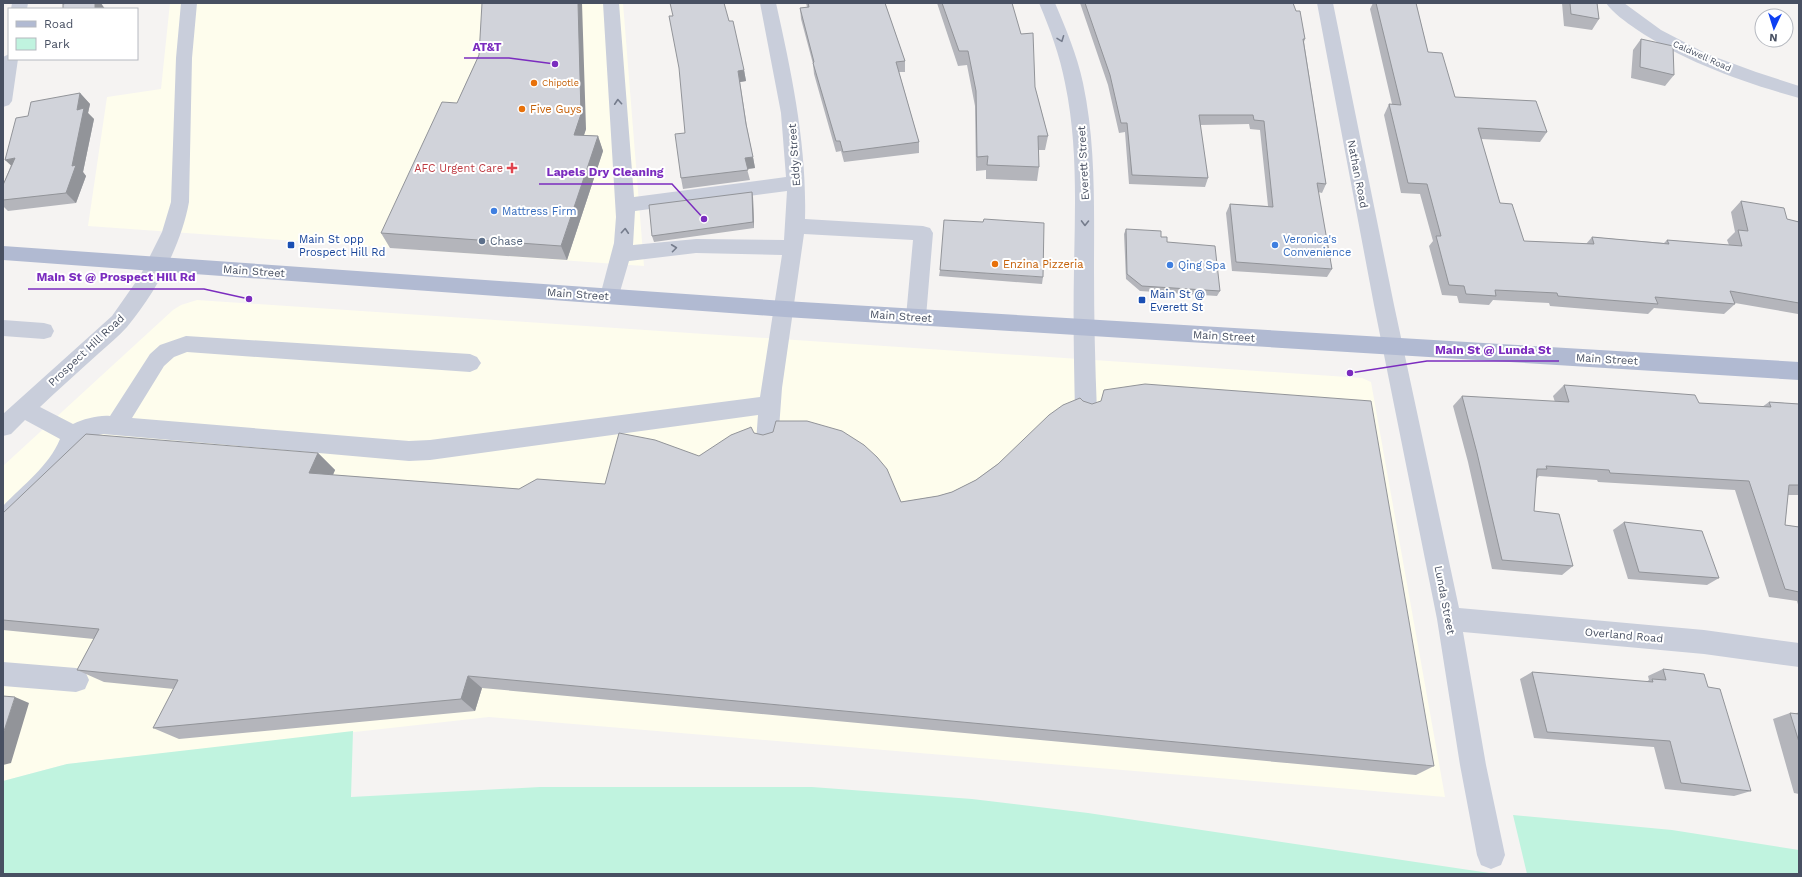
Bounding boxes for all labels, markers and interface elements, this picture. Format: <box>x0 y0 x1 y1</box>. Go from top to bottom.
legend <box>8 8 138 60</box>
north arrow <box>1754 8 1794 48</box>
text: Road <box>44 17 73 31</box>
text: N <box>1769 31 1778 44</box>
callout: AT&T <box>464 34 509 58</box>
one-way arrow <box>1057 36 1065 43</box>
text: Park <box>44 37 70 51</box>
street label: Caldwell Road <box>1671 39 1733 73</box>
text: AT&T <box>472 40 502 54</box>
marker: Chipotle <box>529 78 539 88</box>
place label: Chipotle <box>542 78 579 88</box>
one-way arrow <box>614 99 623 105</box>
place label: Five Guys <box>530 103 582 116</box>
marker: Five Guys <box>517 104 527 114</box>
street label: Eddy Street <box>786 123 803 187</box>
street label: Everett Street <box>1075 125 1092 201</box>
street label: Nathan Road <box>1345 139 1370 209</box>
callout: Lapels Dry Cleaning <box>539 160 672 184</box>
place label: AFC Urgent Care <box>414 162 503 175</box>
marker: AFC Urgent Care <box>506 162 518 174</box>
text: Lapels Dry Cleaning <box>546 165 664 179</box>
place label: Mattress Firm <box>502 205 576 218</box>
marker: Mattress Firm <box>489 206 499 216</box>
one-way arrow <box>1081 220 1089 226</box>
one-way arrow <box>621 228 630 234</box>
place label: Main St opp Prospect Hill Rd <box>299 233 385 259</box>
place label: Veronica's Convenience <box>1283 233 1351 259</box>
place label: Chase <box>490 235 523 248</box>
marker: Chase <box>477 236 487 246</box>
marker: Main St opp Prospect Hill Rd <box>286 240 296 250</box>
marker: Veronica's Convenience <box>1270 240 1280 250</box>
one-way arrow <box>671 243 678 252</box>
place label: Enzina Pizzeria <box>1003 258 1083 271</box>
marker: Enzina Pizzeria <box>990 259 1000 269</box>
place label: Qing Spa <box>1178 259 1226 272</box>
marker: Qing Spa <box>1165 260 1175 270</box>
street label: Main Street <box>223 263 286 280</box>
callout: Main St @ Prospect Hill Rd <box>28 265 204 289</box>
text: Main St @ Prospect Hill Rd <box>36 270 196 284</box>
street label: Main Street <box>547 286 610 303</box>
place label: Main St @ Everett St <box>1150 288 1205 314</box>
marker: Main St @ Everett St <box>1137 295 1147 305</box>
street label: Main Street <box>870 308 933 325</box>
street label: Prospect Hill Road <box>46 312 127 389</box>
street label: Main Street <box>1193 328 1256 345</box>
callout: Main St @ Lunda St <box>1427 337 1559 361</box>
text: Main St @ Lunda St <box>1435 343 1552 357</box>
street label: Main Street <box>1576 351 1639 368</box>
street label: Lunda Street <box>1431 565 1458 636</box>
street label: Overland Road <box>1584 626 1664 645</box>

